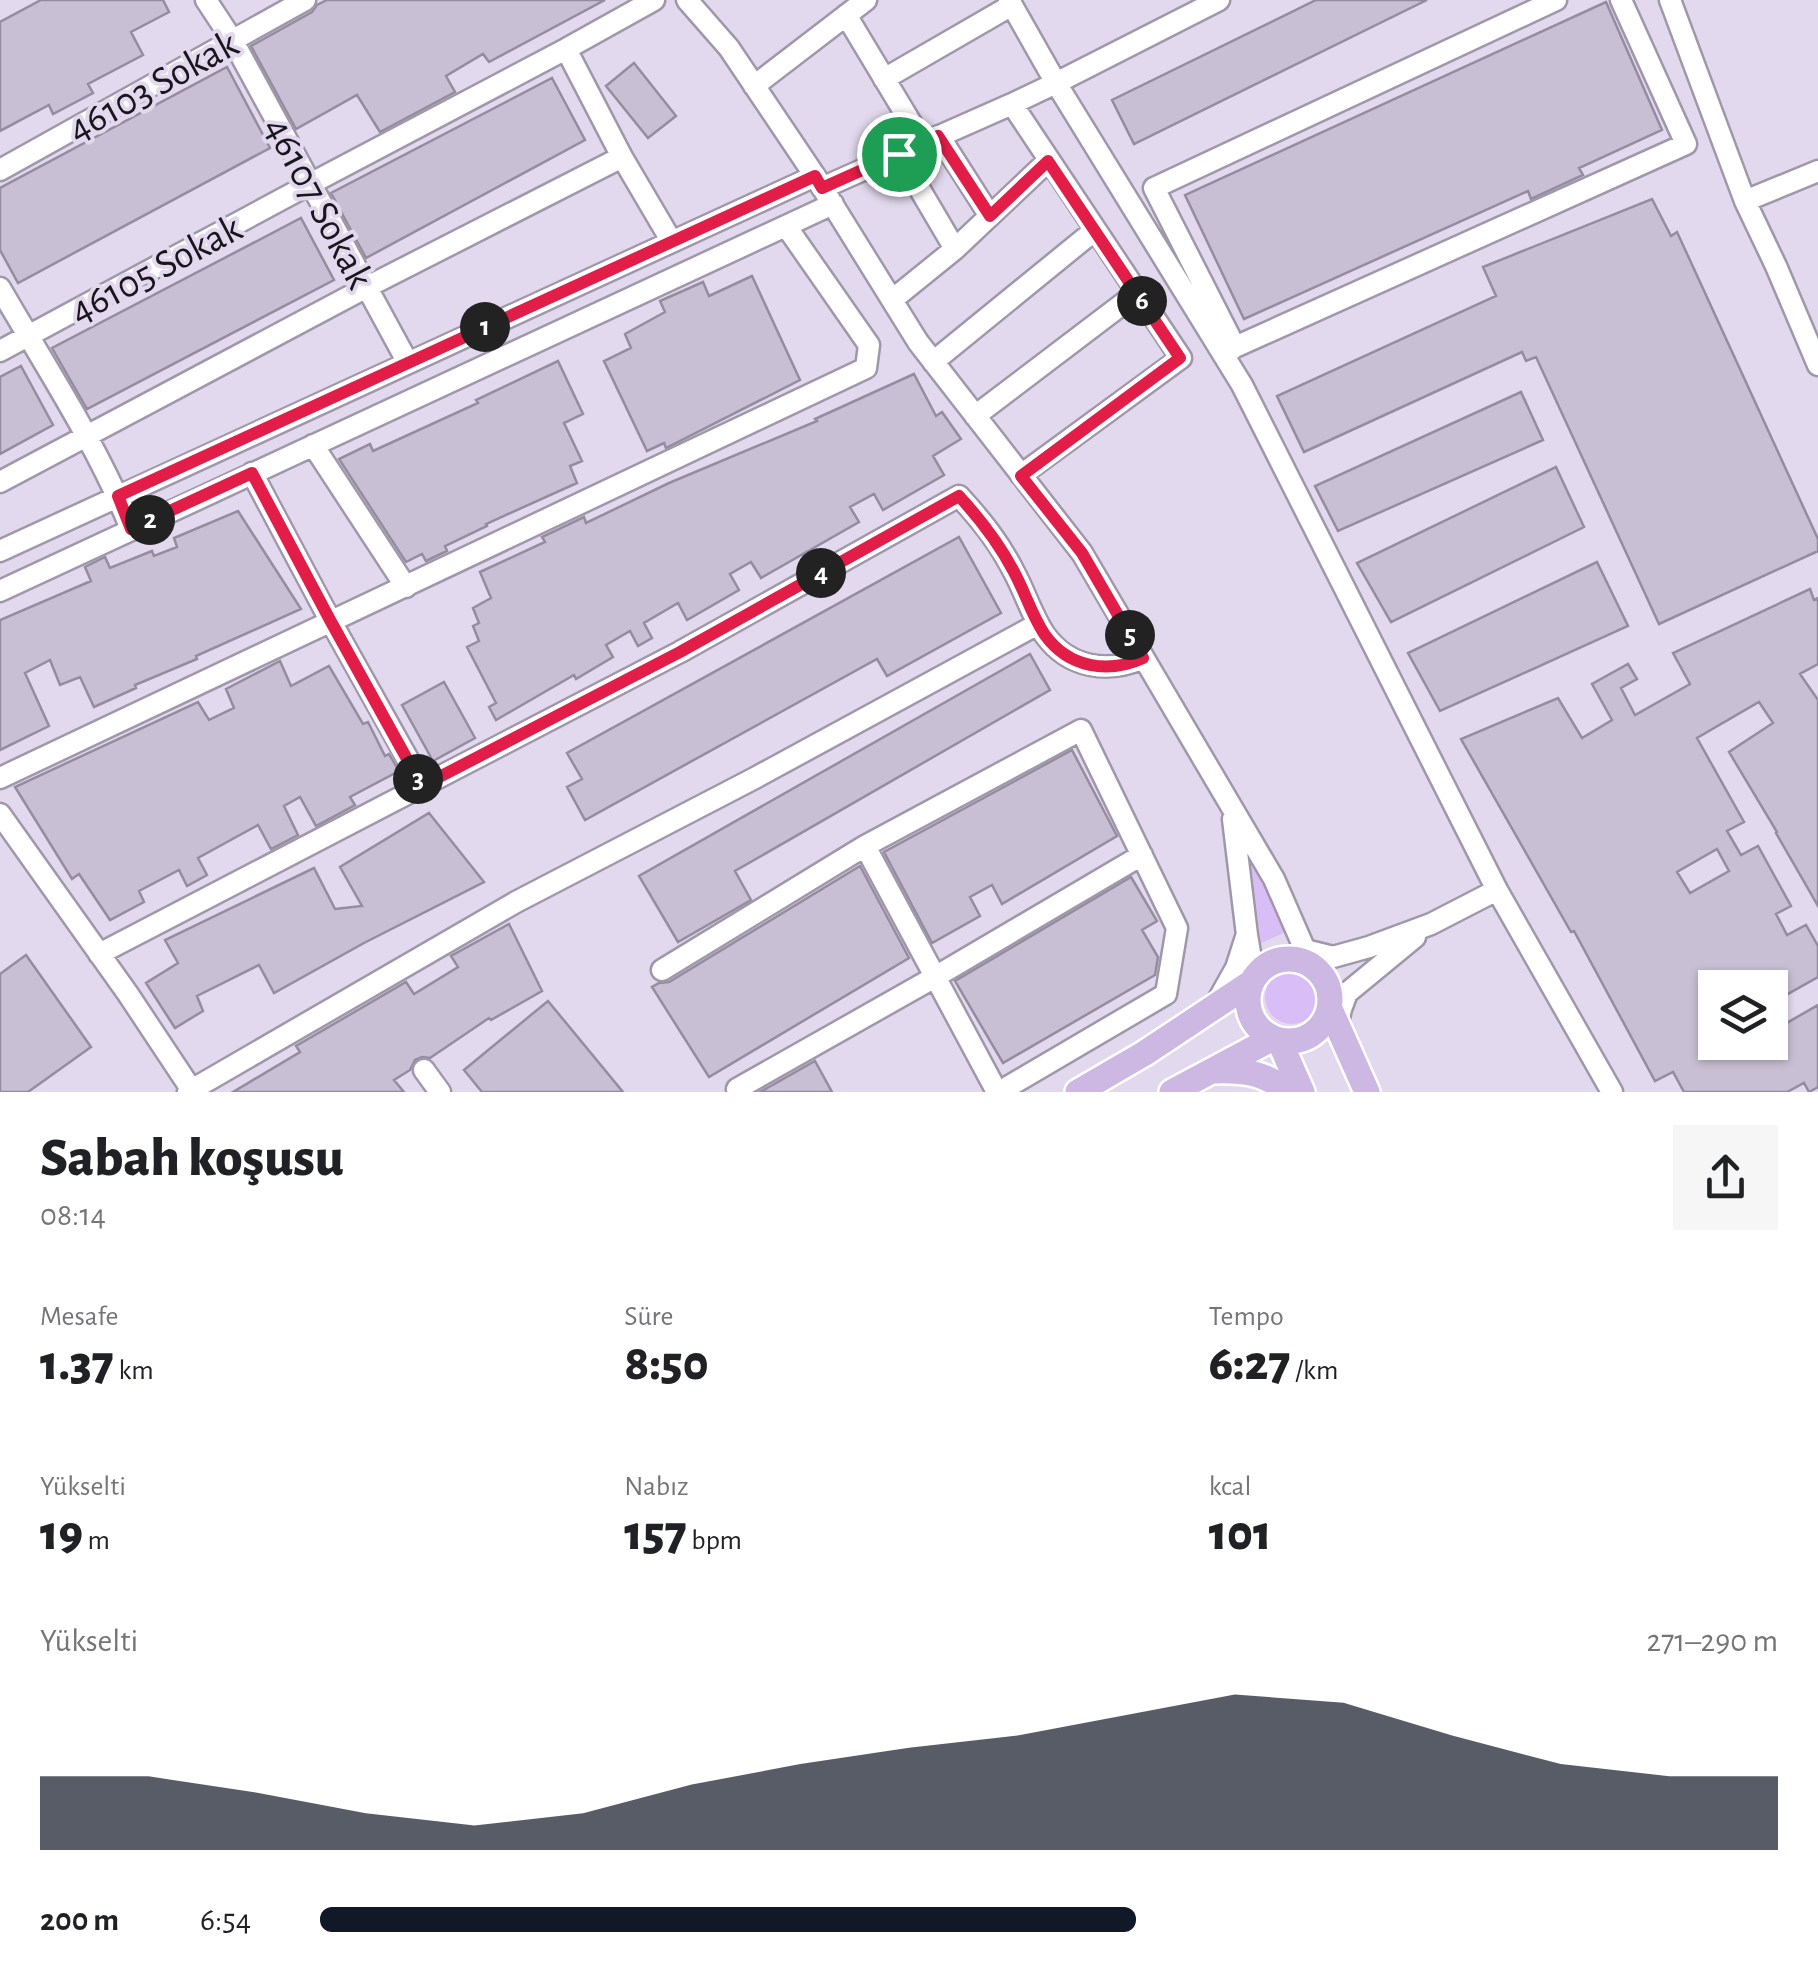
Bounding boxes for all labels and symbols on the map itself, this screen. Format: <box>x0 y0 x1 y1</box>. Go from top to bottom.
street label: 46103 Sokak <box>61 24 245 150</box>
street label: 46107 Sokak <box>256 111 380 295</box>
pin <box>857 112 942 197</box>
street label: 46105 Sokak <box>63 208 248 332</box>
pin: 6 <box>1117 276 1167 326</box>
pin: 1 <box>460 302 510 352</box>
pin: 2 <box>125 495 175 545</box>
pin: 4 <box>796 548 846 598</box>
pin: 5 <box>1105 610 1155 660</box>
pin: 3 <box>393 754 443 804</box>

